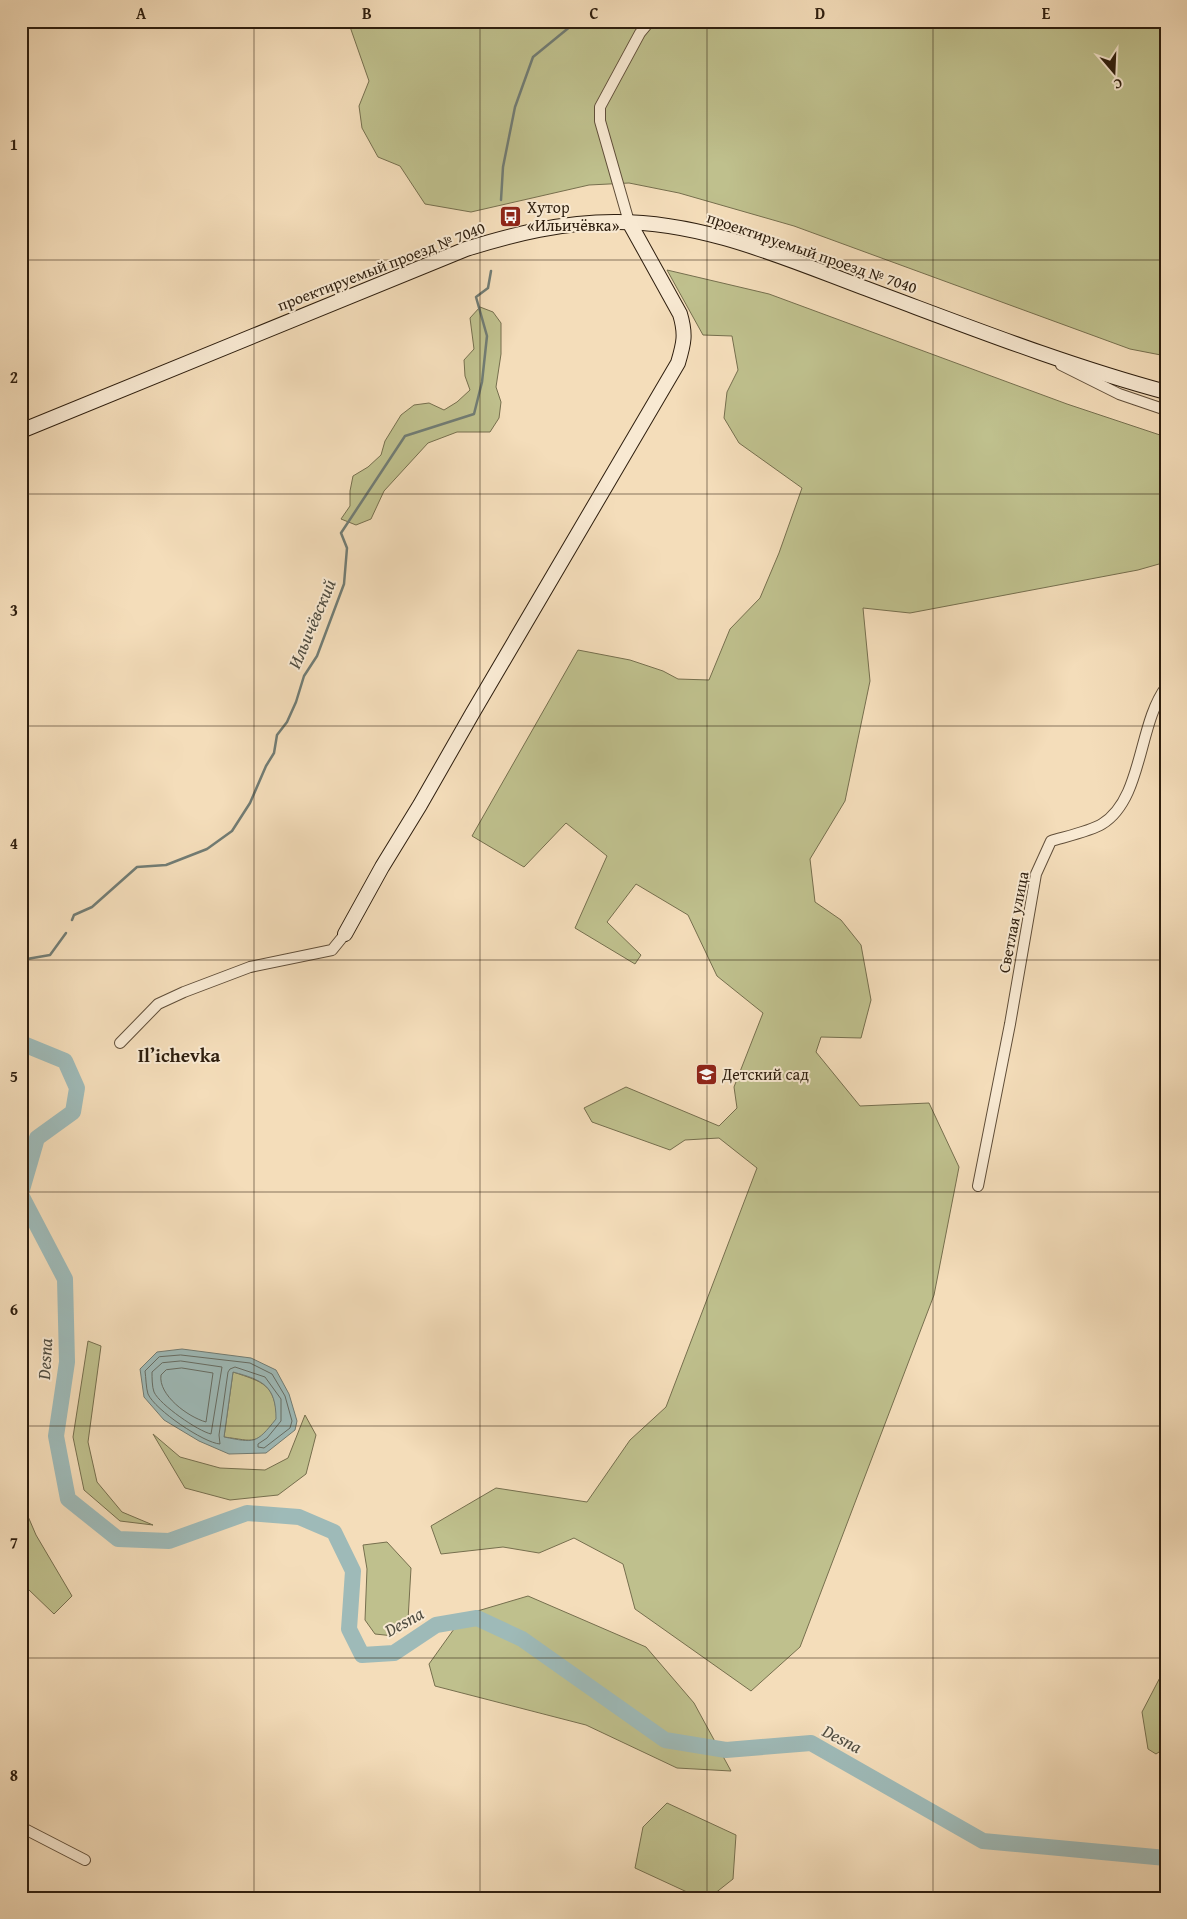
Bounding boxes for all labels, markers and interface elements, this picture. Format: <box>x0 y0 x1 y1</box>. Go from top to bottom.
text: A <box>136 1 147 25</box>
text: B <box>362 1 372 25</box>
text: C <box>589 1 599 25</box>
text: D <box>815 1 825 25</box>
text: E <box>1042 1 1051 25</box>
north arrow <box>1090 48 1140 98</box>
text: С <box>1111 74 1125 95</box>
text: 1 <box>10 132 18 156</box>
place label: Хутор «Ильичёвка» <box>527 195 619 237</box>
bus stop icon: Хутор «Ильичёвка» <box>499 204 523 228</box>
street label: проектируемый проезд № 7040 <box>704 205 921 299</box>
street label: проектируемый проезд № 7040 <box>274 215 489 317</box>
text: 2 <box>10 365 18 389</box>
water label: Ильичёвский <box>281 575 343 673</box>
text: 3 <box>10 598 18 622</box>
text: 4 <box>10 831 18 855</box>
street label: Светлая улица <box>991 869 1035 975</box>
district label: Il’ichevka <box>138 1041 221 1069</box>
school or university icon: Детский сад <box>694 1062 718 1086</box>
place label: Детский сад <box>721 1062 809 1086</box>
text: 5 <box>10 1064 18 1088</box>
text: 6 <box>10 1297 18 1321</box>
water label: Desna <box>30 1337 59 1381</box>
text: 7 <box>10 1530 18 1554</box>
water label: Desna <box>378 1599 429 1644</box>
water label: Desna <box>817 1717 867 1760</box>
text: 8 <box>10 1763 18 1787</box>

